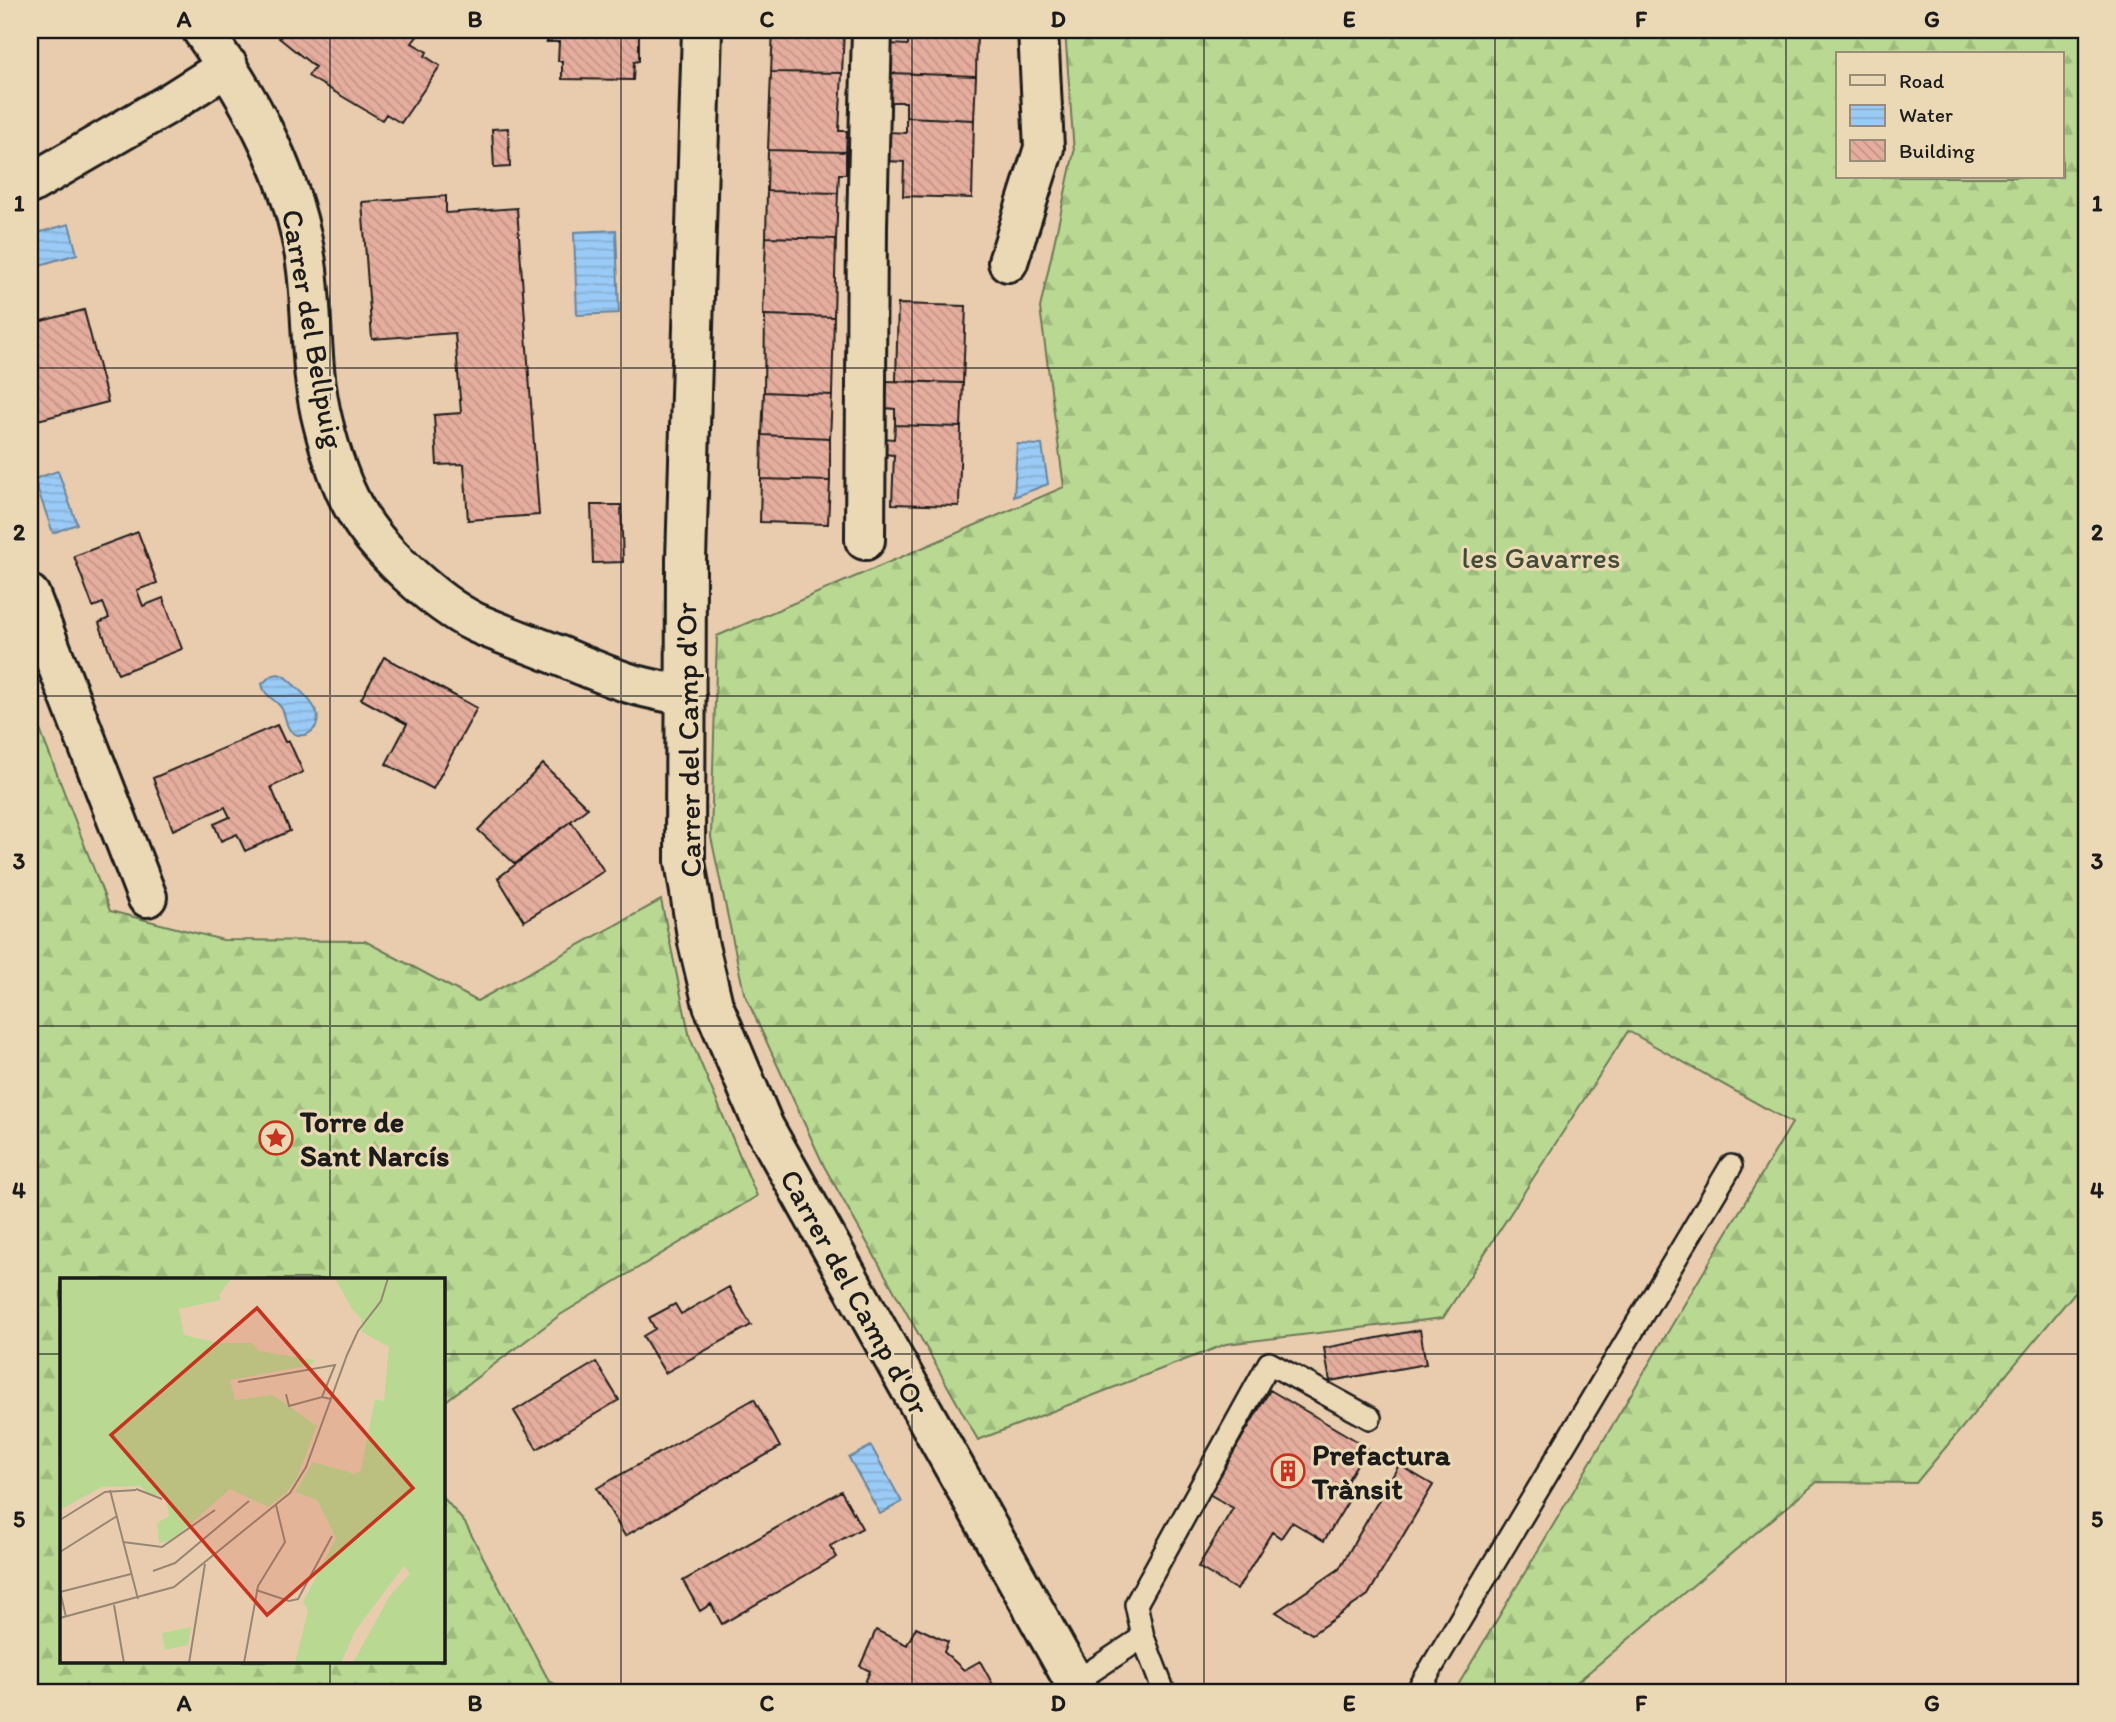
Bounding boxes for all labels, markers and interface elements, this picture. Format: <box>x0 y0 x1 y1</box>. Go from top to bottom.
text: A <box>176 5 192 33</box>
text: B <box>468 5 483 33</box>
text: C <box>760 5 775 33</box>
text: D <box>1050 5 1066 33</box>
text: E <box>1343 5 1356 33</box>
text: F <box>1635 5 1648 33</box>
text: G <box>1924 5 1940 33</box>
legend <box>1836 52 2064 178</box>
text: Road <box>1899 68 1945 93</box>
text: Water <box>1899 102 1953 127</box>
text: Building <box>1899 138 1975 163</box>
text: 1 <box>14 189 25 217</box>
text: 1 <box>2092 189 2103 217</box>
street label: Carrer del Bellpuig <box>274 207 352 452</box>
text: 2 <box>13 518 26 546</box>
text: 2 <box>2091 518 2104 546</box>
park label: les Gavarres <box>1462 539 1620 576</box>
street label: Carrer del Camp d'Or <box>667 602 709 878</box>
text: 3 <box>13 847 26 875</box>
text: 3 <box>2091 847 2104 875</box>
place label: Torre de Sant Narcís <box>299 1103 449 1174</box>
place icon: Torre de Sant Narcís <box>257 1119 295 1157</box>
street label: Carrer del Camp d'Or <box>772 1163 938 1421</box>
text: 4 <box>12 1176 26 1204</box>
text: 4 <box>2090 1176 2104 1204</box>
inset map <box>60 1278 444 1662</box>
place label: Prefactura Trànsit <box>1311 1436 1451 1507</box>
building icon: Prefactura Trànsit <box>1269 1452 1307 1490</box>
text: 5 <box>13 1505 25 1533</box>
text: 5 <box>2091 1505 2103 1533</box>
text: A <box>176 1689 192 1717</box>
text: B <box>468 1689 483 1717</box>
text: C <box>760 1689 775 1717</box>
text: D <box>1050 1689 1066 1717</box>
text: E <box>1343 1689 1356 1717</box>
text: F <box>1635 1689 1648 1717</box>
text: G <box>1924 1689 1940 1717</box>

